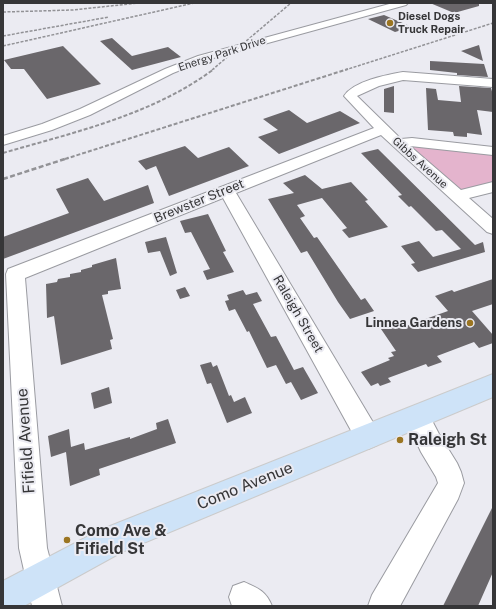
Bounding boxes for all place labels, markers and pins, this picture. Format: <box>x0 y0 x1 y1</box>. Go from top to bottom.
place label: Diesel Dogs Truck Repair <box>398 10 465 36</box>
marker: Diesel Dogs Truck Repair <box>385 18 395 28</box>
place label: Linnea Gardens <box>365 315 462 331</box>
marker: Linnea Gardens <box>465 318 475 328</box>
place label: Raleigh St <box>408 430 487 450</box>
marker: Raleigh St <box>395 435 405 445</box>
place label: Como Ave & Fifield St <box>75 521 167 559</box>
marker: Como Ave & Fifield St <box>62 535 72 545</box>

